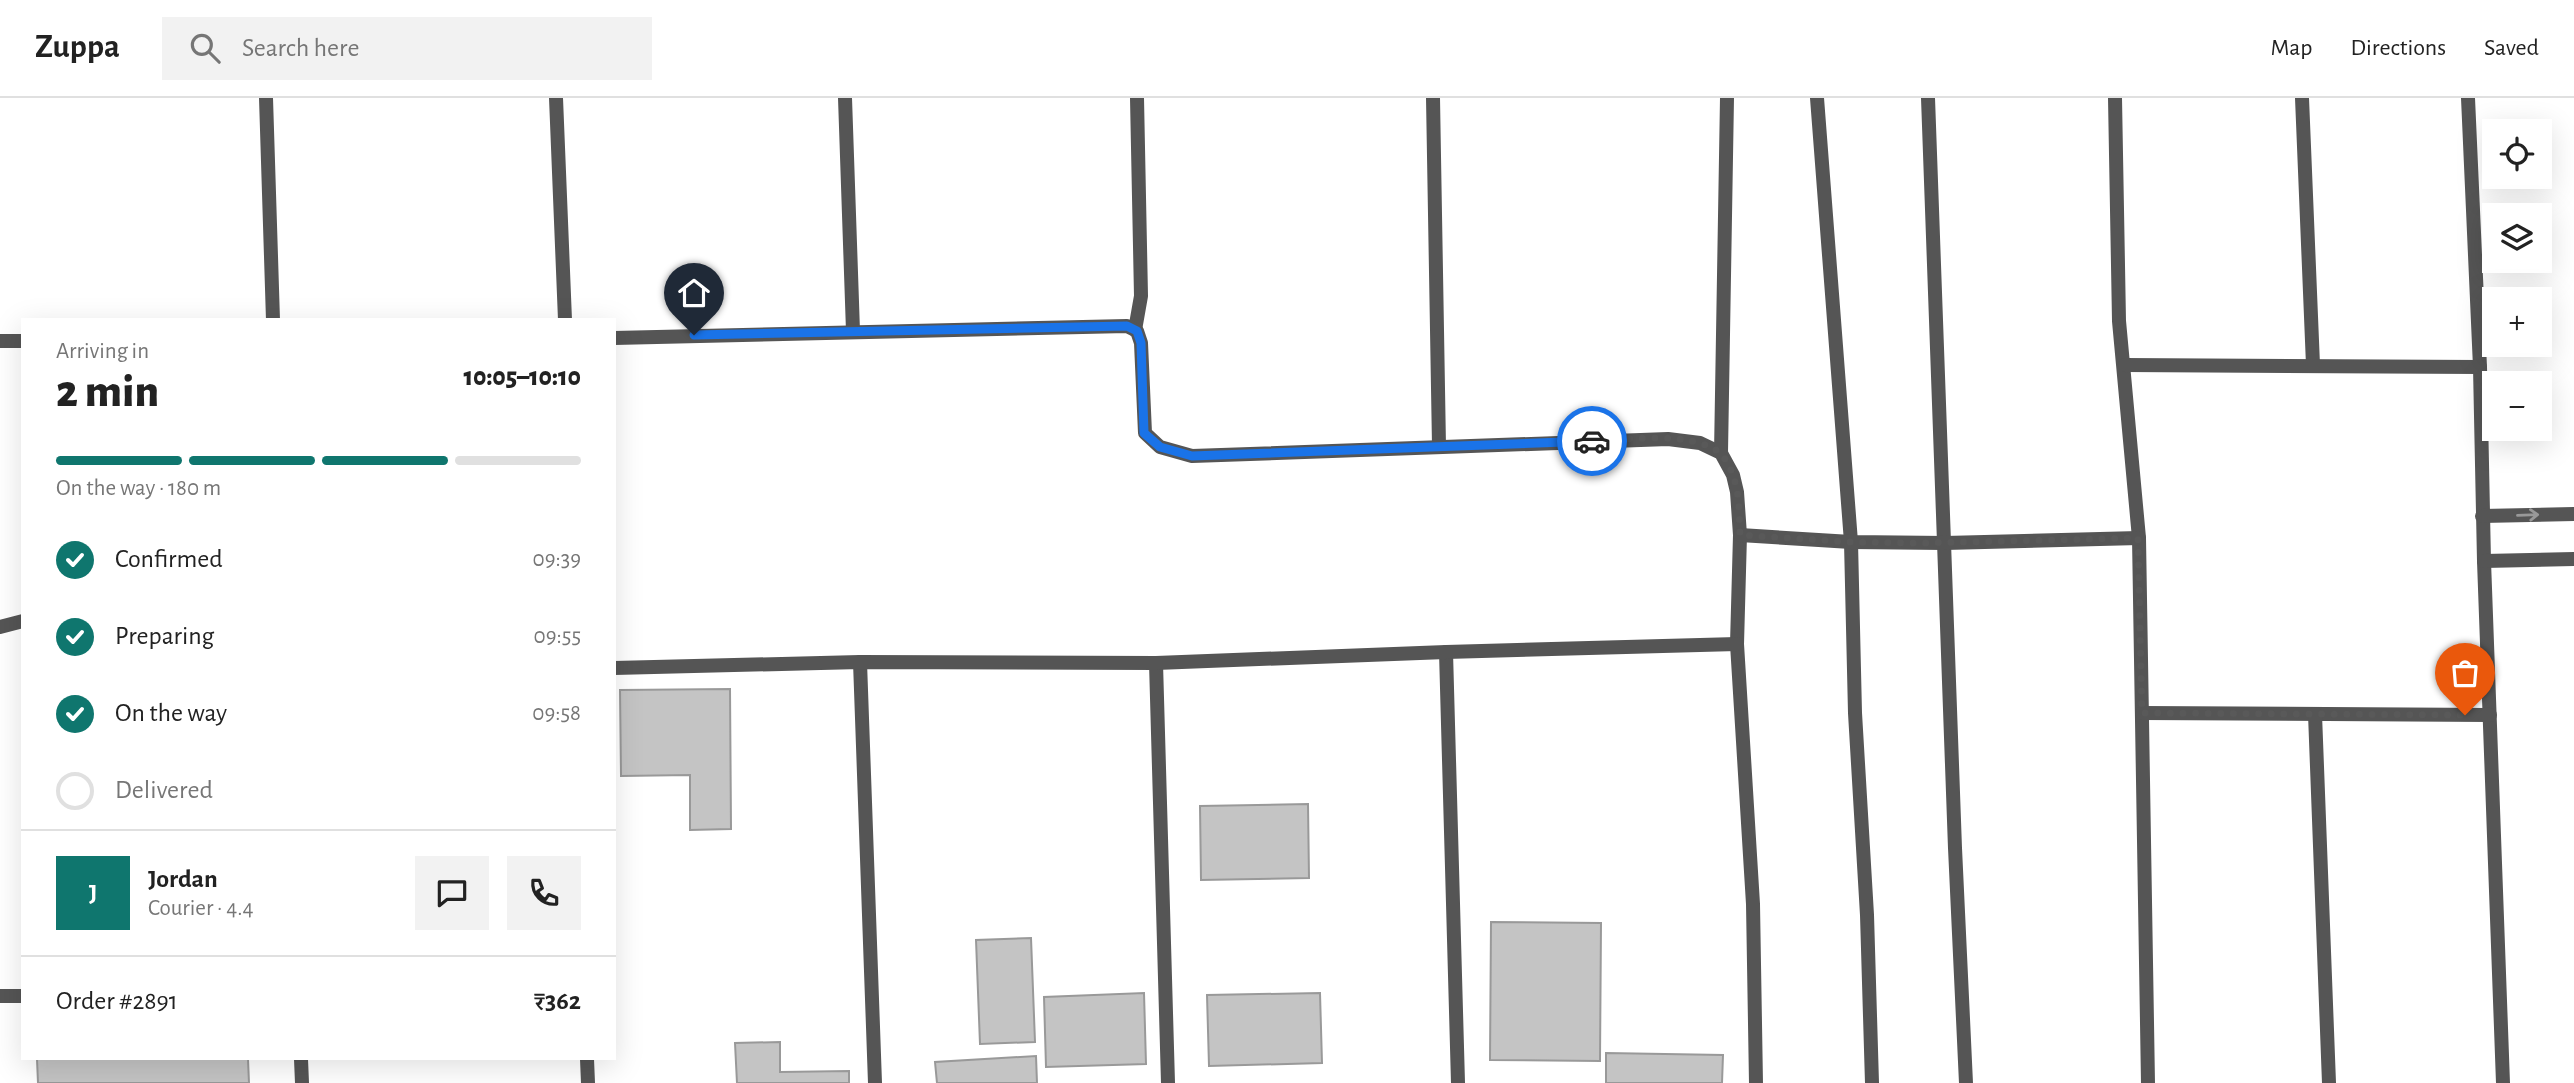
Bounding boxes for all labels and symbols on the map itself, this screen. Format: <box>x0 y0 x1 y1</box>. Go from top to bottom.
pin <box>664 263 724 335</box>
courier <box>1557 406 1627 476</box>
one-way arrow <box>2516 508 2539 522</box>
pin <box>2435 643 2495 715</box>

